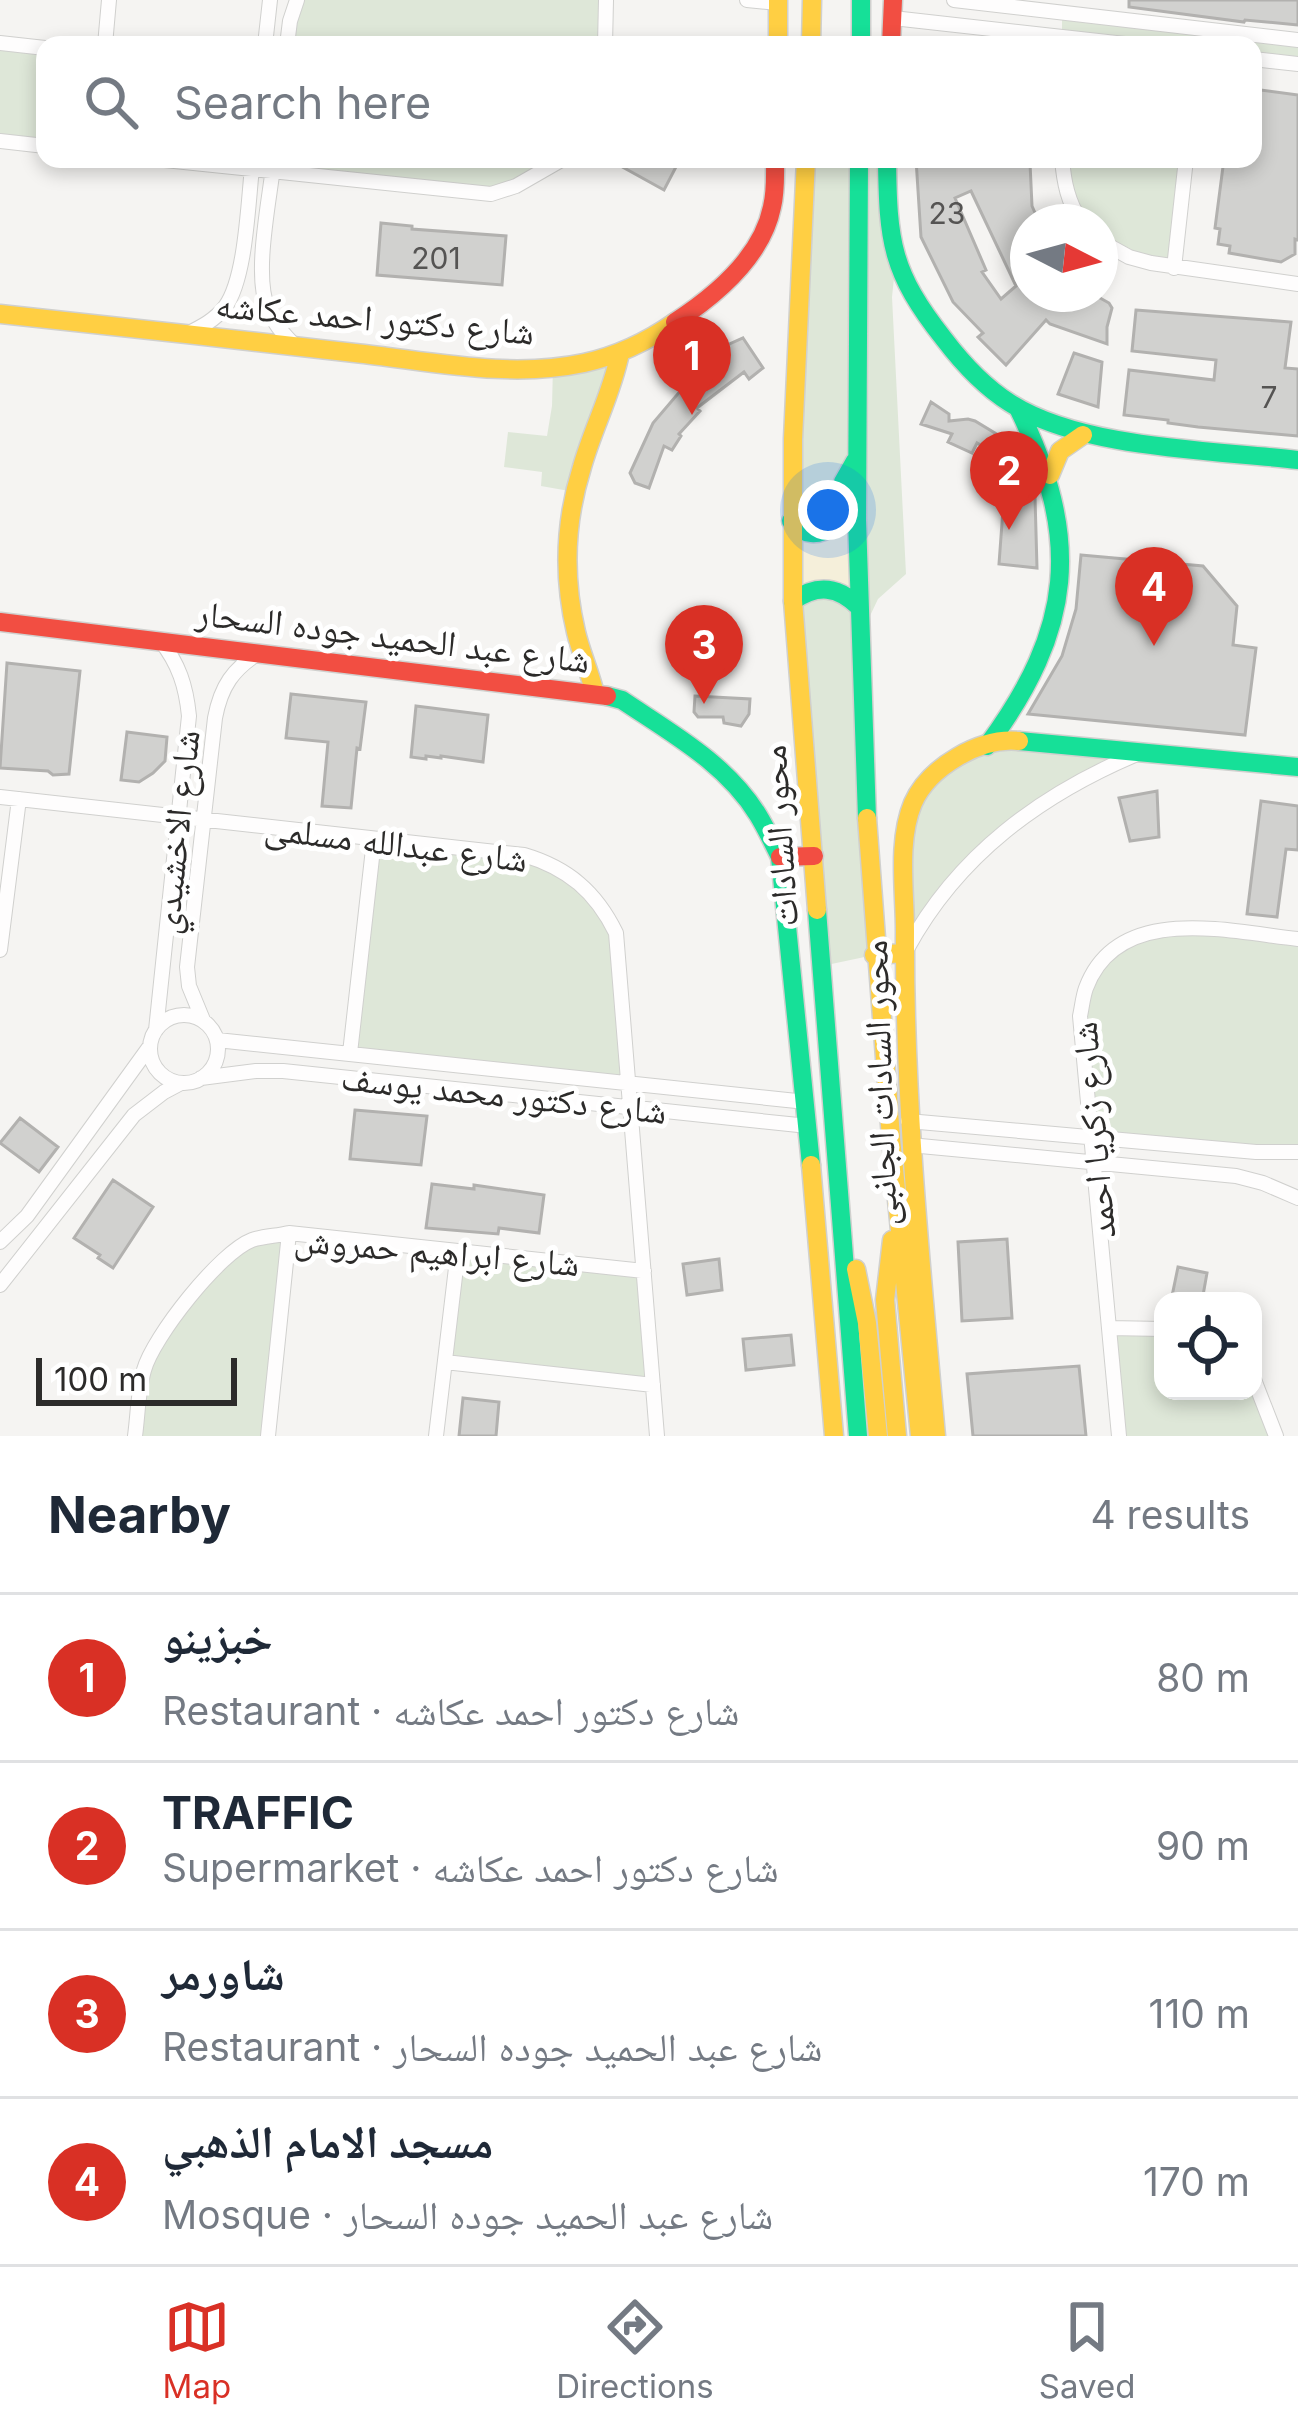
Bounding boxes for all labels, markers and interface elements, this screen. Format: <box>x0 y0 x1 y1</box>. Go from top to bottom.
search box <box>36 36 1262 168</box>
icon: search <box>78 69 144 135</box>
text: Search here <box>174 75 431 130</box>
house number: 23 <box>929 195 965 231</box>
north arrow <box>1010 204 1118 312</box>
house number: 201 <box>411 240 461 276</box>
street label: شارع دكتور احمد عكاشه <box>214 282 536 355</box>
pin: 1 <box>653 316 731 415</box>
house number: 7 <box>1261 379 1277 415</box>
pin: 2 <box>970 431 1048 530</box>
your location <box>798 480 858 540</box>
pin: 4 <box>1115 547 1193 646</box>
street label: شارع عبد الحميد جوده السحار <box>193 590 592 683</box>
pin: 3 <box>665 605 743 704</box>
street label: شارع الاخشيدي <box>143 728 216 937</box>
street label: محور السادات <box>751 744 807 928</box>
street label: شارع عبدالله مسلمى <box>262 805 530 882</box>
street label: محور السادات الجانبى <box>852 939 906 1227</box>
street label: شارع زكريا احمد <box>1062 1020 1125 1240</box>
street label: شارع دكتور محمد يوسف <box>339 1055 669 1134</box>
street label: شارع ابراهيم حمروش <box>292 1217 581 1287</box>
map controls <box>1154 1292 1262 1400</box>
button: locate <box>1154 1292 1262 1400</box>
scale bar <box>36 1352 237 1405</box>
text: 100 m <box>54 1359 147 1399</box>
text: Nearby <box>48 1484 231 1545</box>
text: 4 results <box>1090 1491 1250 1538</box>
text: خبزينو <box>162 1610 273 1665</box>
text: 1 <box>79 1654 95 1701</box>
text: 80 m <box>1156 1654 1250 1701</box>
text: Restaurant · شارع دكتور احمد عكاشه <box>162 1687 739 1734</box>
text: TRAFFIC <box>162 1785 354 1840</box>
text: 2 <box>75 1822 99 1869</box>
text: 90 m <box>1156 1822 1250 1869</box>
text: Supermarket · شارع دكتور احمد عكاشه <box>162 1844 779 1891</box>
text: شاورمر <box>162 1946 285 2001</box>
text: 3 <box>74 1990 100 2037</box>
text: 110 m <box>1149 1990 1250 2037</box>
text: Restaurant · شارع عبد الحميد جوده السحار <box>162 2023 823 2070</box>
text: مسجد الامام الذهبي <box>162 2114 493 2169</box>
text: 4 <box>74 2158 100 2205</box>
text: 170 m <box>1143 2158 1250 2205</box>
text: Mosque · شارع عبد الحميد جوده السحار <box>162 2191 773 2238</box>
tab: Map <box>163 2294 231 2406</box>
tab: Directions <box>556 2294 714 2406</box>
tab: Saved <box>1039 2294 1135 2406</box>

